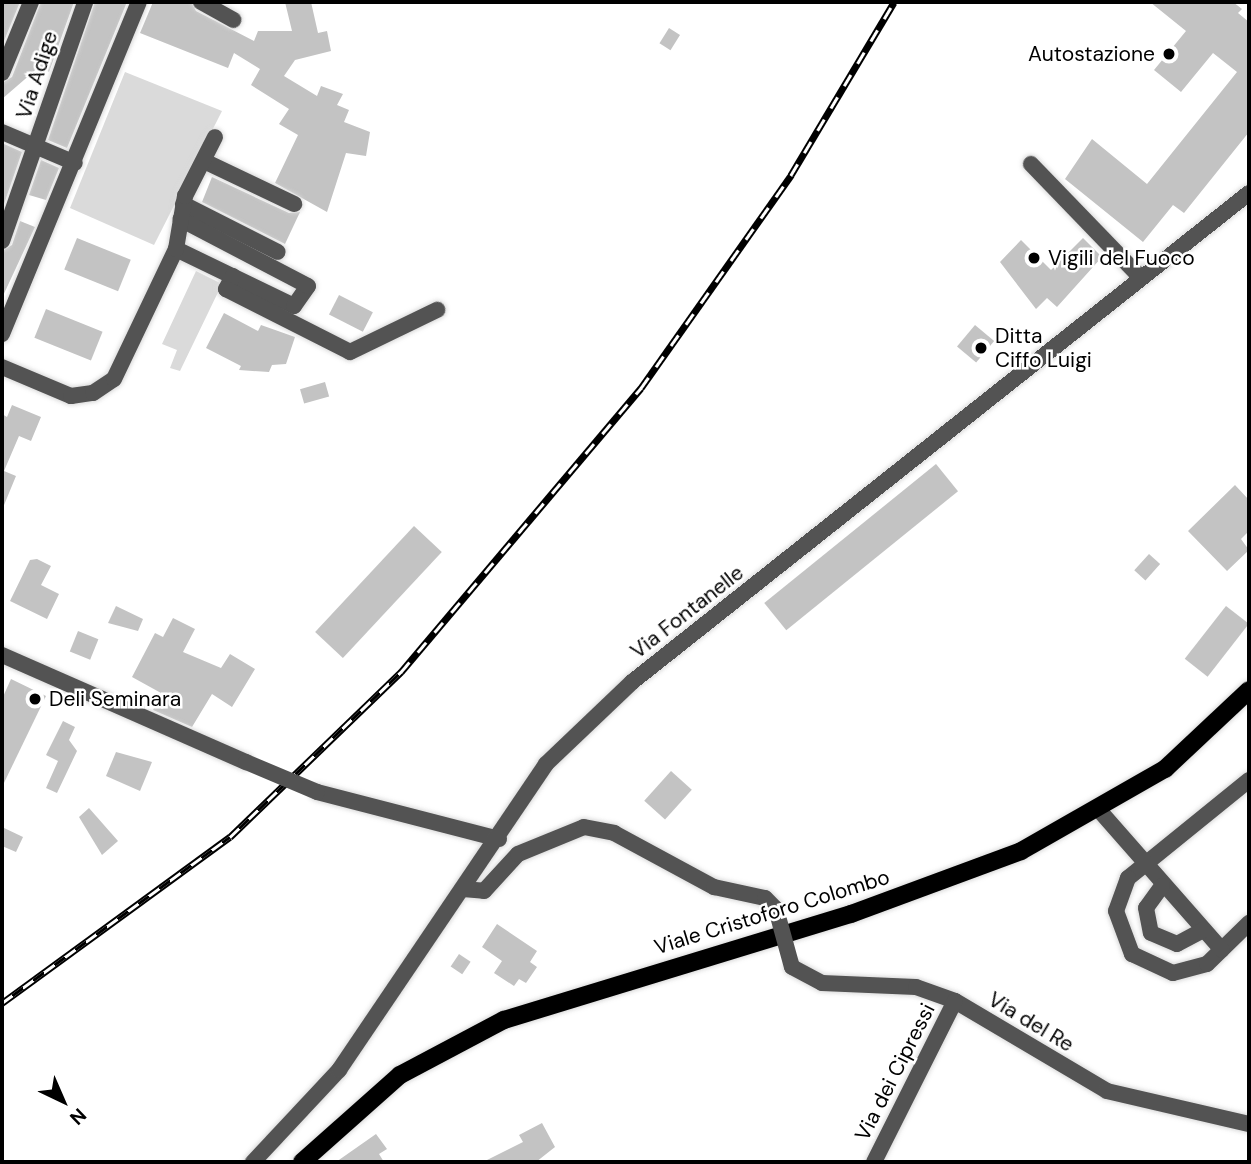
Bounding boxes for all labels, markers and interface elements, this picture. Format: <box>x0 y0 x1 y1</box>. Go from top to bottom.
street label: Via Adige <box>11 28 63 122</box>
place label: Autostazione <box>1028 41 1155 67</box>
marker: Autostazione <box>1161 46 1177 62</box>
place label: Vigili del Fuoco <box>1048 245 1195 271</box>
marker: Vigili del Fuoco <box>1026 250 1042 266</box>
place label: Ditta Ciffo Luigi <box>995 323 1092 373</box>
marker: Ditta Ciffo Luigi <box>973 340 989 356</box>
street label: Via Fontanelle <box>626 560 748 664</box>
place label: Deli Seminara <box>49 686 181 712</box>
marker: Deli Seminara <box>27 691 43 707</box>
street label: Viale Cristoforo Colombo <box>651 864 893 960</box>
street label: Via del Re <box>984 987 1078 1057</box>
street label: Via dei Cipressi <box>850 999 940 1145</box>
north arrow <box>28 1066 98 1136</box>
text: N <box>64 1103 92 1130</box>

